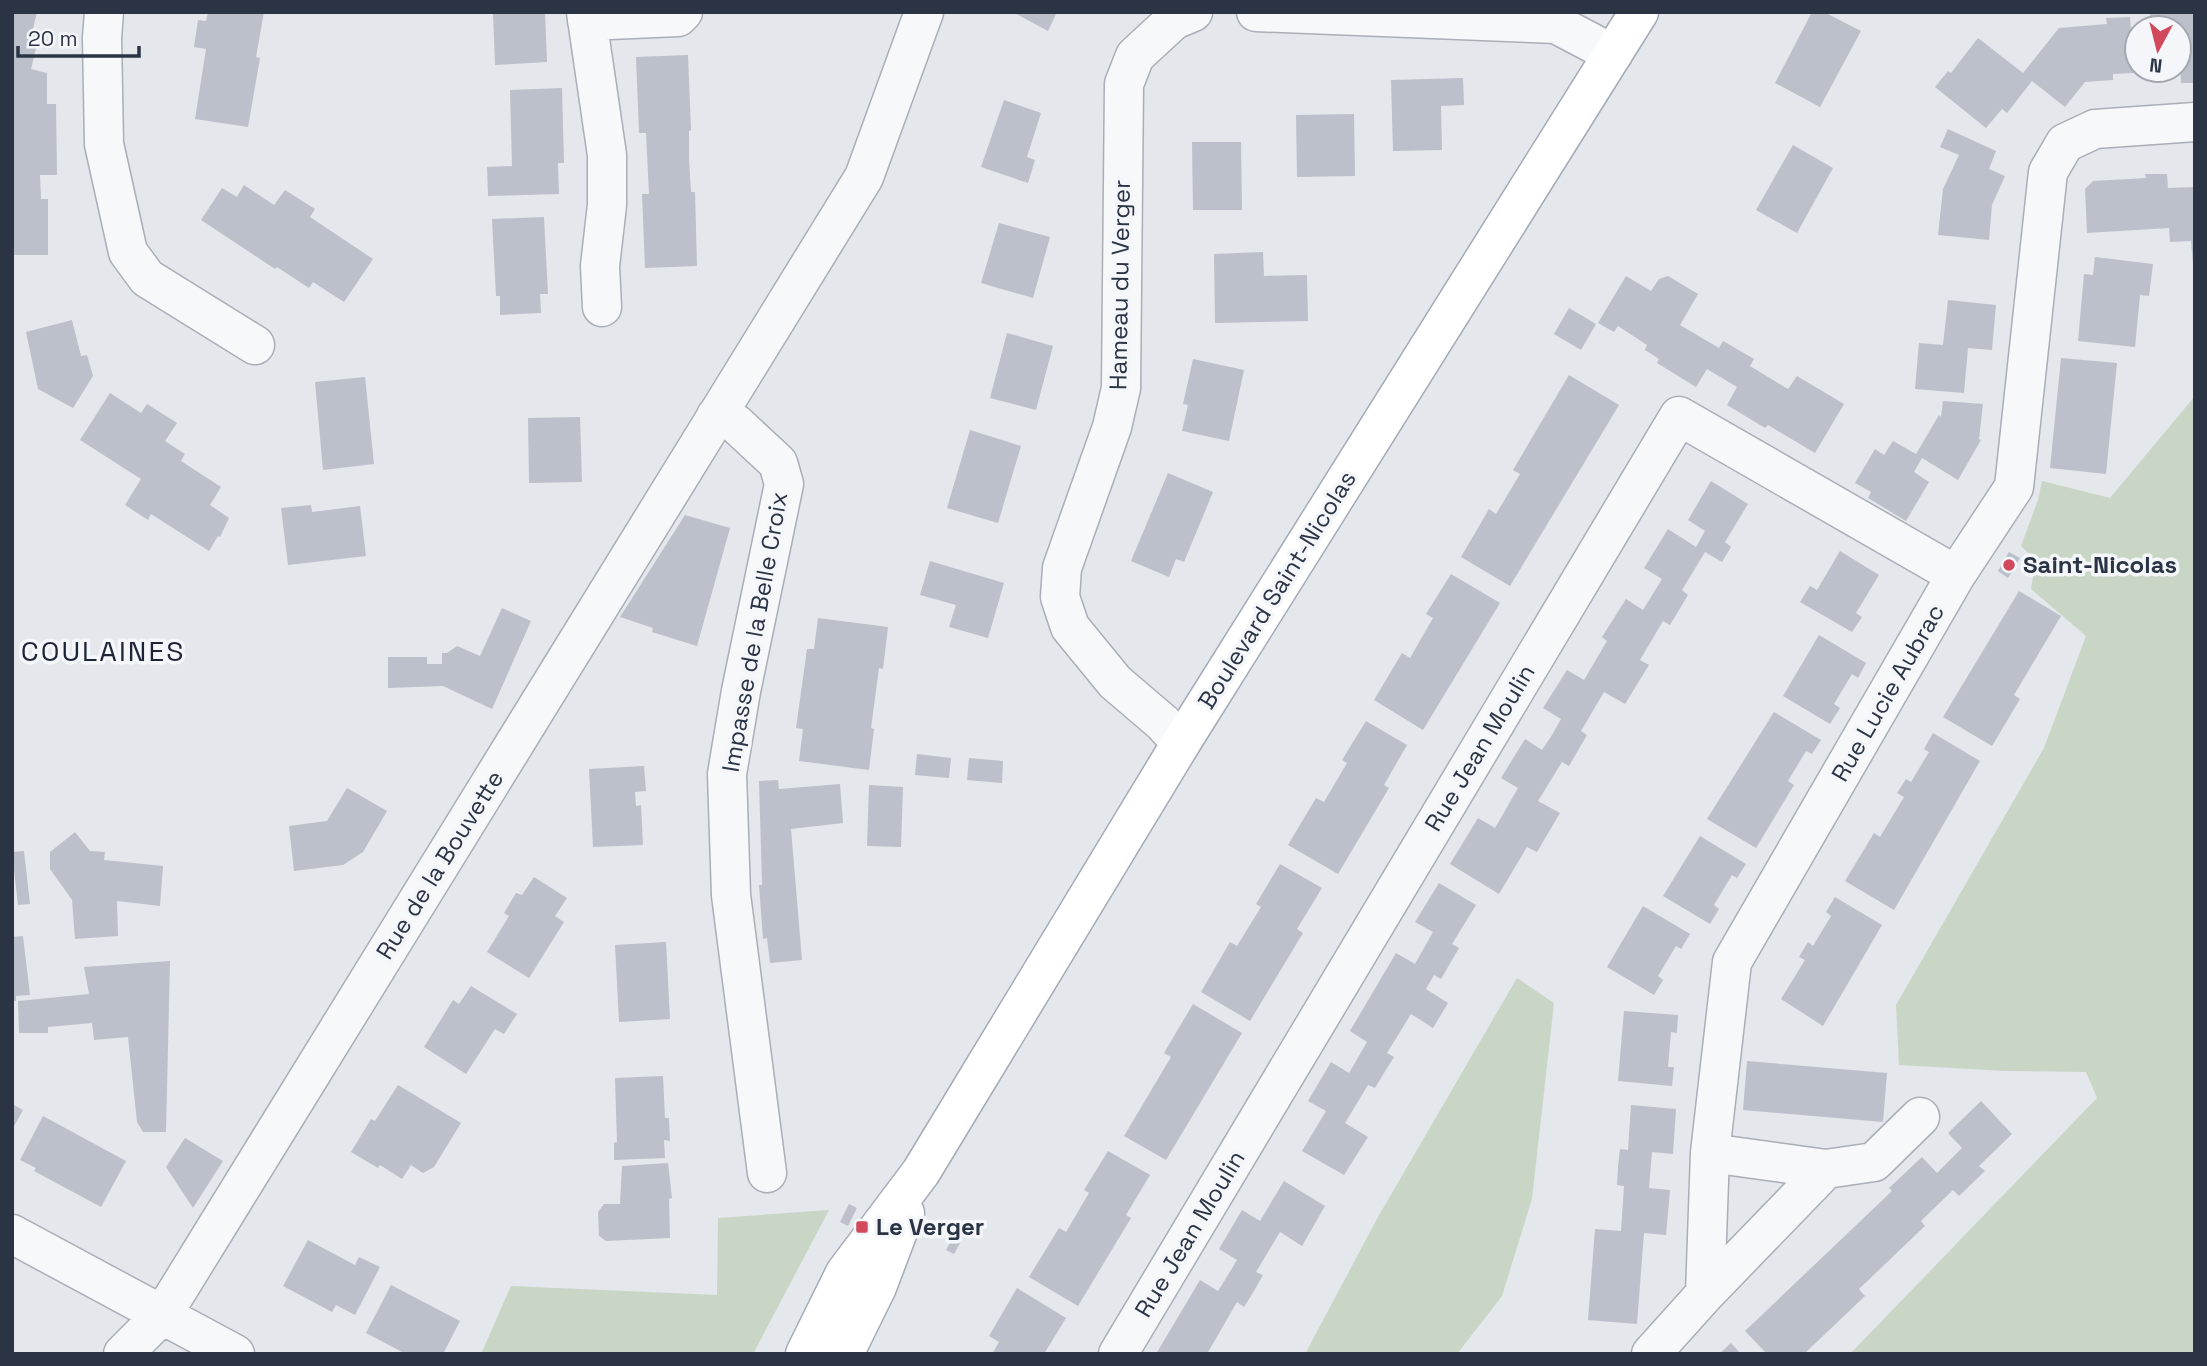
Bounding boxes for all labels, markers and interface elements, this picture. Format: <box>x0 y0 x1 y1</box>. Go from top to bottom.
scale bar <box>18 14 138 58</box>
north arrow <box>2123 14 2193 84</box>
text: 20 m <box>28 25 78 52</box>
text: N <box>2148 52 2164 79</box>
street label: Hameau du Verger <box>1102 180 1137 390</box>
street label: Boulevard Saint-Nicolas <box>1191 465 1363 715</box>
street label: Impasse de la Belle Croix <box>715 489 794 775</box>
place label: Saint-Nicolas <box>2023 549 2177 580</box>
marker: Saint-Nicolas <box>2001 557 2017 573</box>
street label: Rue Lucie Aubrac <box>1824 598 1951 787</box>
district label: COULAINES <box>21 633 185 669</box>
street label: Rue Jean Moulin <box>1417 659 1542 837</box>
street label: Rue de la Bouvette <box>369 765 510 965</box>
street label: Rue Jean Moulin <box>1127 1145 1252 1323</box>
place label: Le Verger <box>876 1211 984 1242</box>
marker: Le Verger <box>854 1219 870 1235</box>

